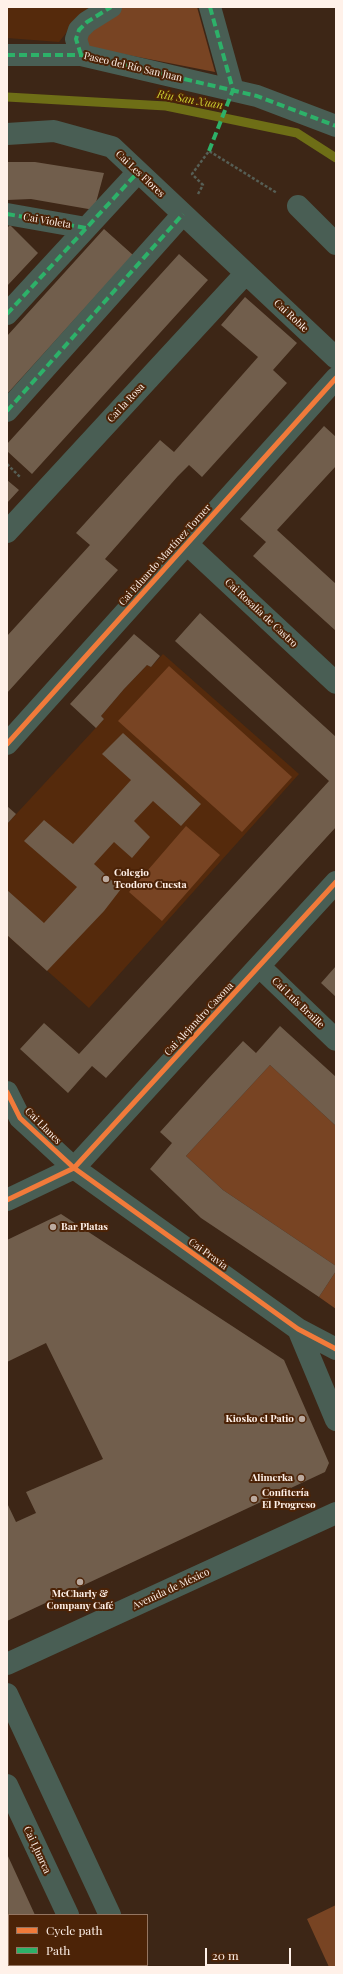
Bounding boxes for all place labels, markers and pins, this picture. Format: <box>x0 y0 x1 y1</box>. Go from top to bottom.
place label: Colegio Teodoro Cuesta <box>114 867 187 890</box>
marker: Colegio Teodoro Cuesta <box>101 874 111 884</box>
place label: Bar Platas <box>61 1221 108 1233</box>
marker: Bar Platas <box>48 1222 58 1232</box>
place label: Kiosko el Patio <box>226 1413 294 1425</box>
marker: Kiosko el Patio <box>297 1414 307 1424</box>
place label: Alimerka <box>251 1472 293 1484</box>
marker: Alimerka <box>296 1473 306 1483</box>
place label: Confitería El Progreso <box>262 1487 316 1510</box>
marker: Confitería El Progreso <box>249 1494 259 1504</box>
marker: McCharly & Company Café <box>75 1577 85 1587</box>
place label: McCharly & Company Café <box>46 1588 114 1612</box>

